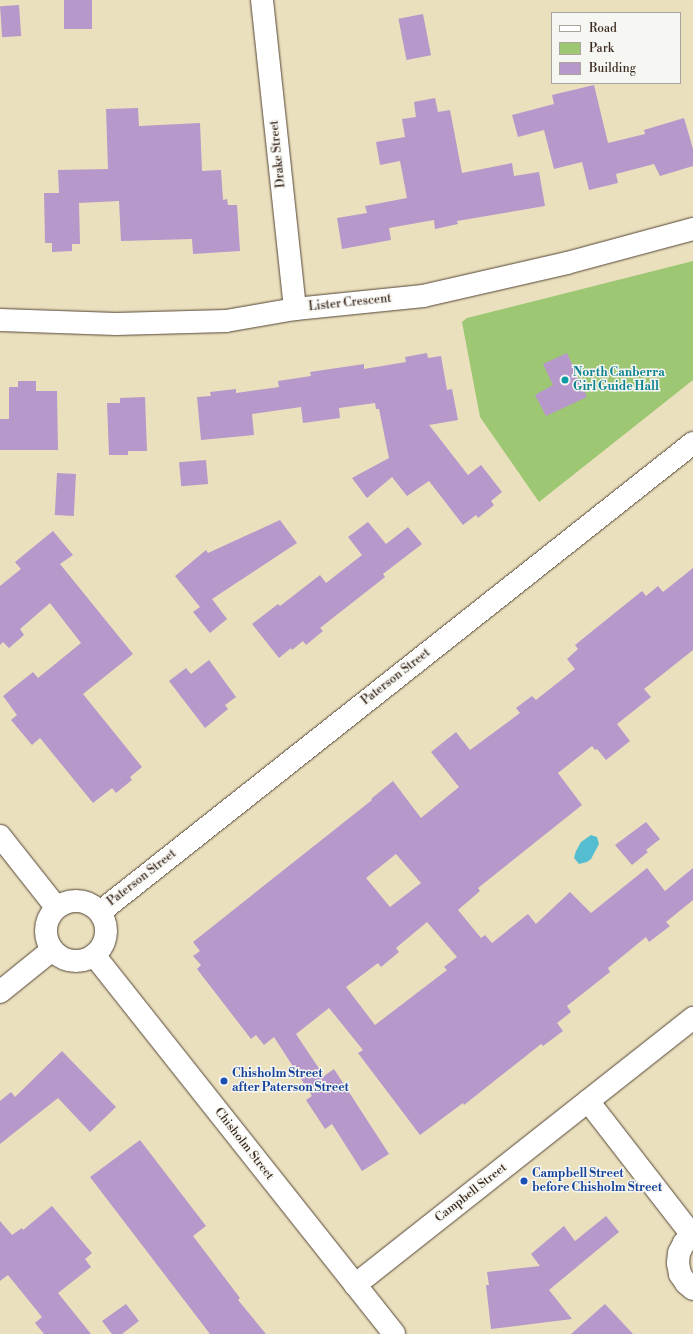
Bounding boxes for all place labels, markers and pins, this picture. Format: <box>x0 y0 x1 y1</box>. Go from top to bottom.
place label: North Canberra Girl Guide Hall <box>573 366 665 394</box>
marker: North Canberra Girl Guide Hall <box>560 375 570 385</box>
place label: Chisholm Street after Paterson Street <box>232 1067 349 1095</box>
marker: Chisholm Street after Paterson Street <box>219 1076 229 1086</box>
place label: Campbell Street before Chisholm Street <box>532 1167 662 1195</box>
marker: Campbell Street before Chisholm Street <box>519 1176 529 1186</box>

